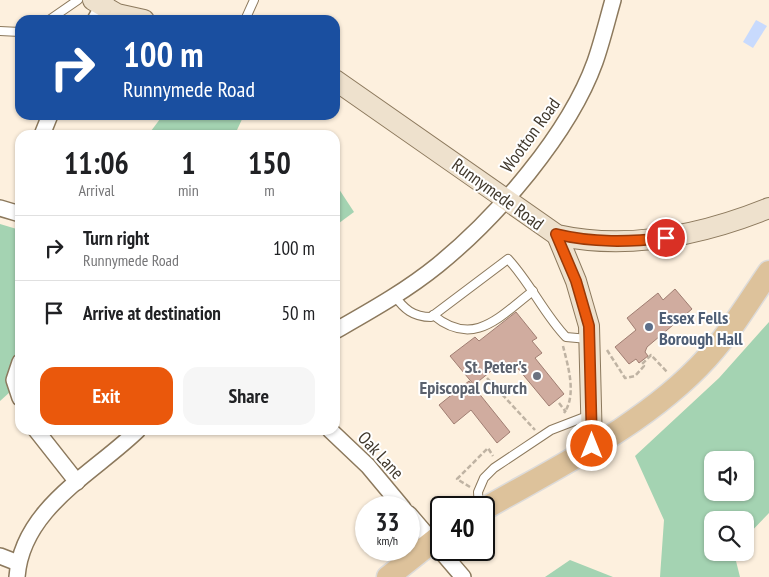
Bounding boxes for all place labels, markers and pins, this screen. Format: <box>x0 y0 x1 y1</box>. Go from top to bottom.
pin <box>645 217 687 259</box>
place label: Essex Fells Borough Hall <box>659 306 743 350</box>
marker: Essex Fells Borough Hall <box>643 321 655 333</box>
place label: St. Peter's Episcopal Church <box>419 355 527 399</box>
marker: St. Peter's Episcopal Church <box>531 370 543 382</box>

